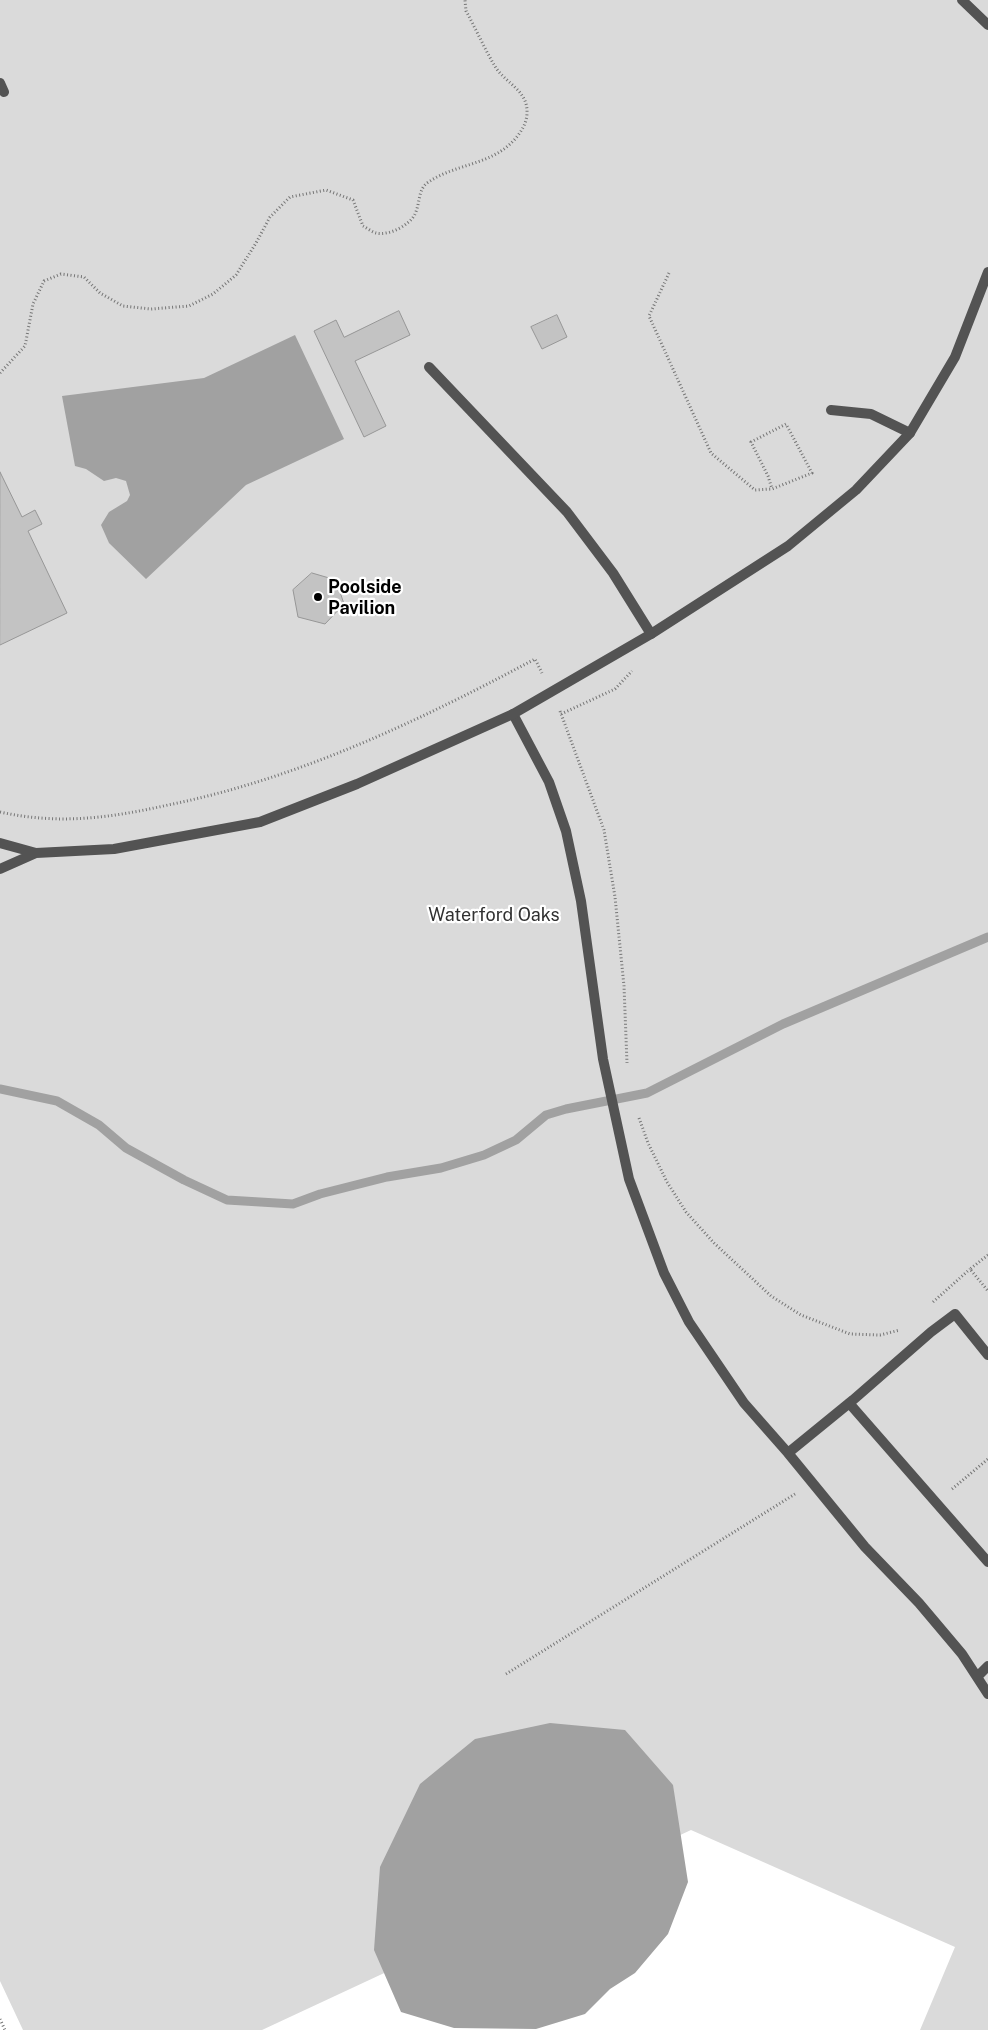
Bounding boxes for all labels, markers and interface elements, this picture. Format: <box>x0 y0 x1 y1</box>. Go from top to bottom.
place label: Poolside Pavilion <box>328 576 402 618</box>
marker: Poolside Pavilion <box>312 591 324 603</box>
park label: Waterford Oaks <box>428 904 560 926</box>

